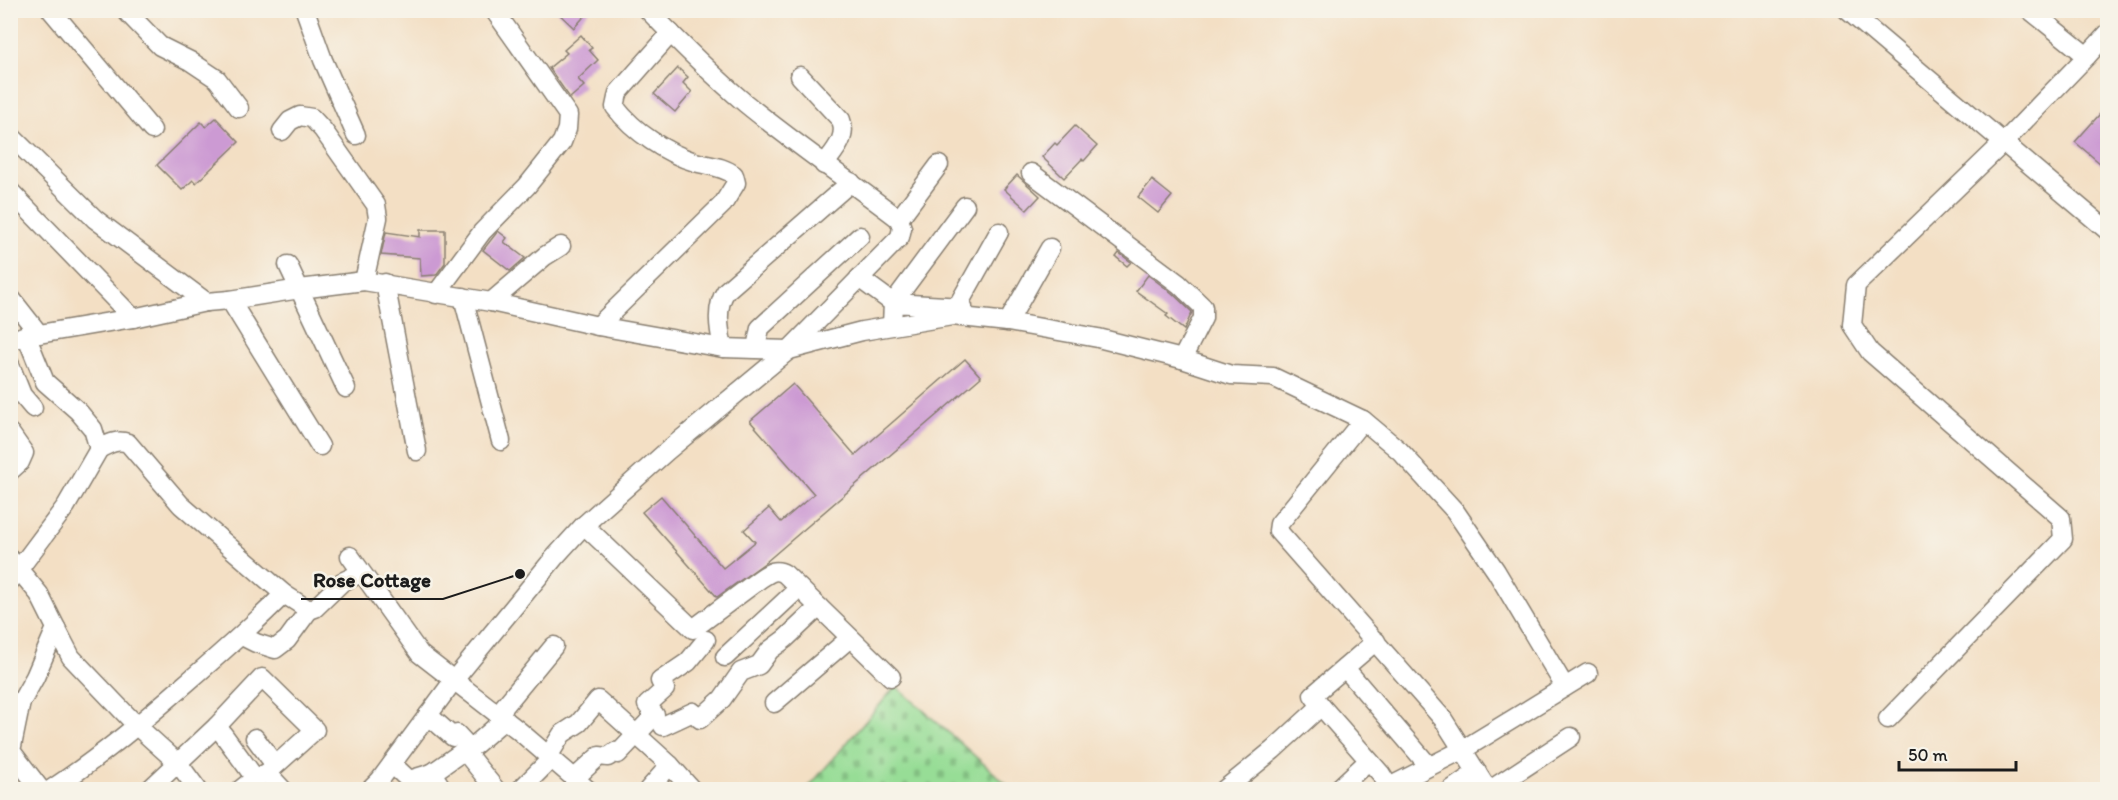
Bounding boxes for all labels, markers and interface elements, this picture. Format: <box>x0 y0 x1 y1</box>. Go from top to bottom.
callout: Rose Cottage <box>301 560 443 599</box>
text: Rose Cottage <box>313 567 431 593</box>
scale bar <box>1899 734 2016 772</box>
text: 50 m <box>1908 744 1948 766</box>

